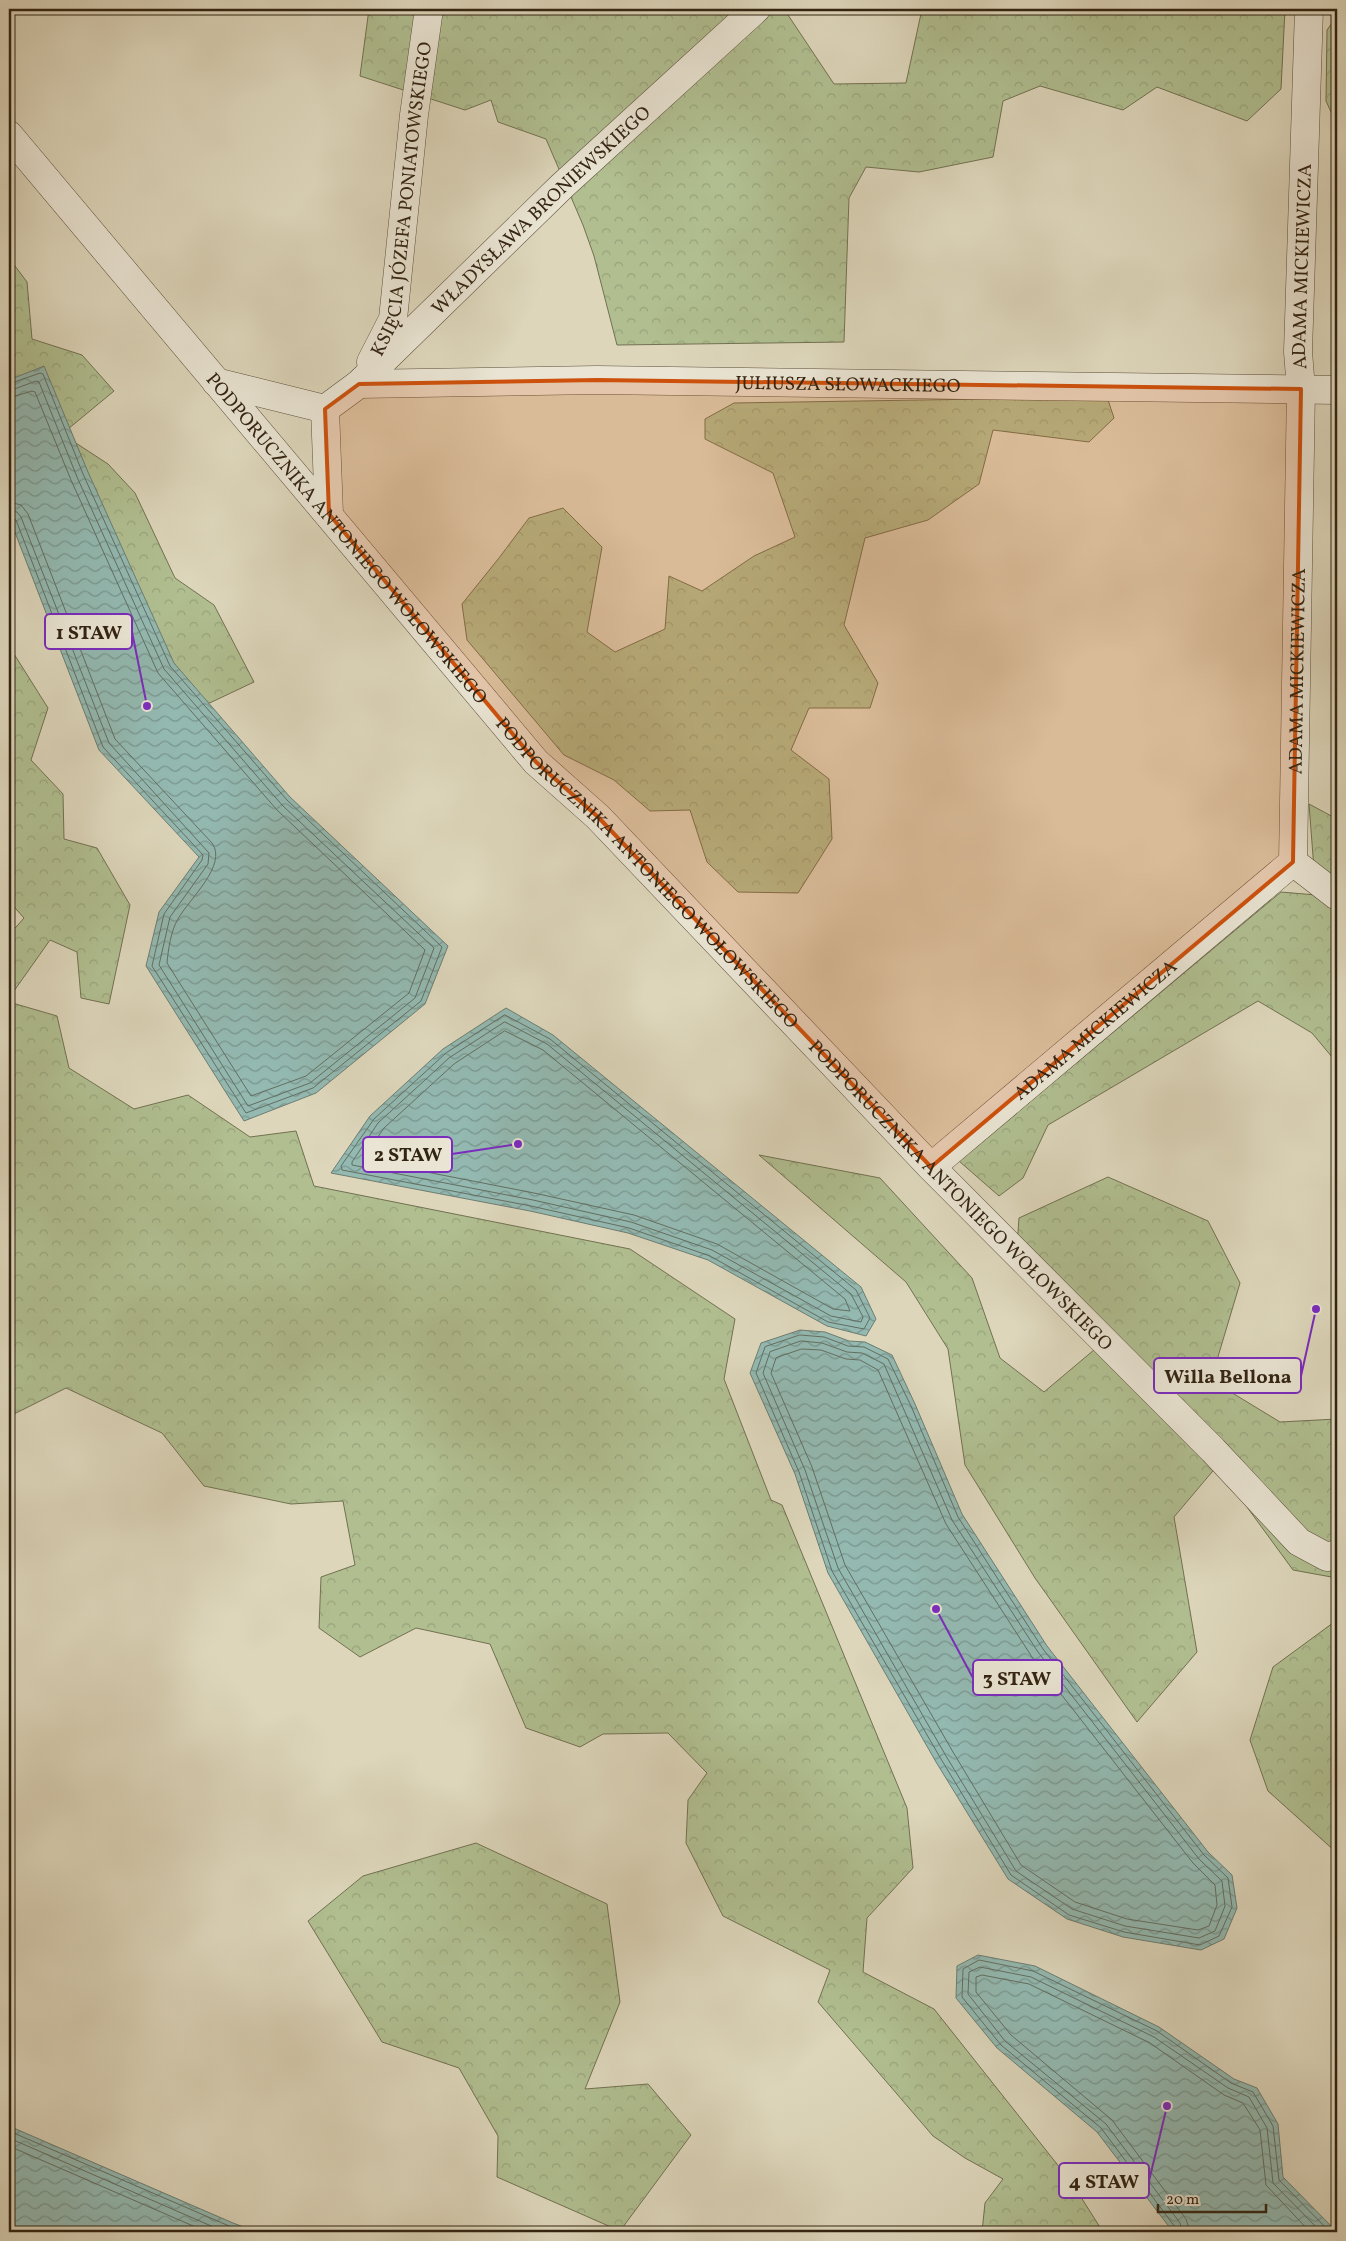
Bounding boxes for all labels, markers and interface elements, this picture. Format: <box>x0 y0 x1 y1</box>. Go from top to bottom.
street label: KSIĘCIA JÓZEFA PONIATOWSKIEGO <box>365 40 439 361</box>
street label: WŁADYSŁAWA BRONIEWSKIEGO <box>427 100 657 321</box>
street label: ADAMA MICKIEWICZA <box>1287 163 1319 370</box>
street label: PODPORUCZNIKA ANTONIEGO WOŁOWSKIEGO <box>199 368 493 710</box>
street label: JULIUSZA SŁOWACKIEGO <box>735 371 961 400</box>
street label: ADAMA MICKIEWICZA <box>1283 568 1313 775</box>
callout: 1 STAW <box>45 614 132 649</box>
text: 1 STAW <box>56 620 122 648</box>
street label: PODPORUCZNIKA ANTONIEGO WOŁOWSKIEGO <box>489 712 804 1035</box>
street label: ADAMA MICKIEWICZA <box>1009 954 1183 1107</box>
street label: PODPORUCZNIKA ANTONIEGO WOŁOWSKIEGO <box>802 1035 1118 1357</box>
callout: 2 STAW <box>363 1137 452 1172</box>
text: 2 STAW <box>374 1142 442 1170</box>
callout: Willa Bellona <box>1154 1358 1301 1393</box>
text: Willa Bellona <box>1164 1364 1292 1392</box>
callout: 3 STAW <box>973 1660 1062 1695</box>
text: 3 STAW <box>983 1666 1051 1694</box>
callout: 4 STAW <box>1059 2163 1149 2198</box>
text: 4 STAW <box>1069 2169 1139 2197</box>
scale bar <box>1158 2181 1266 2213</box>
text: 20 m <box>1166 2190 1199 2211</box>

